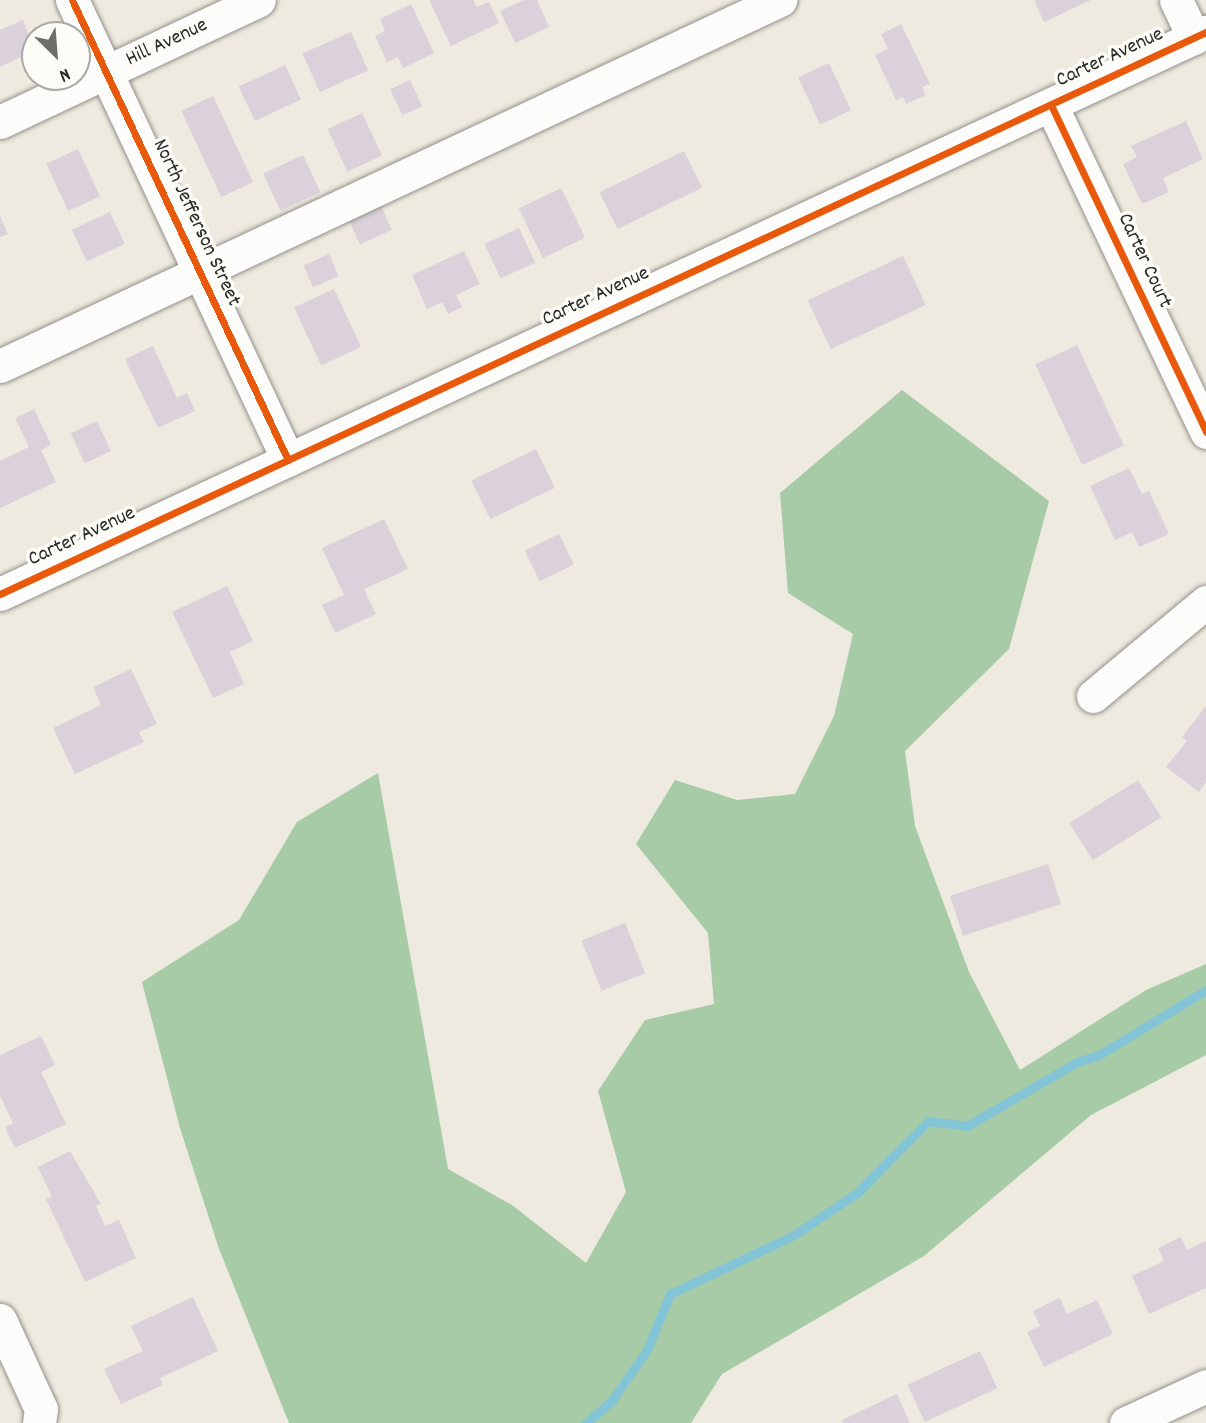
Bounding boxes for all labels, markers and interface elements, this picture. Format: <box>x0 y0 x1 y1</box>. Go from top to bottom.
street label: Hill Avenue <box>122 13 212 73</box>
north arrow <box>21 21 91 91</box>
street label: Carter Avenue <box>1053 22 1167 94</box>
text: N <box>54 59 74 88</box>
street label: North Jefferson Street <box>146 135 246 311</box>
street label: Carter Court <box>1111 209 1177 313</box>
street label: Carter Avenue <box>539 261 653 333</box>
street label: Carter Avenue <box>25 501 139 573</box>

